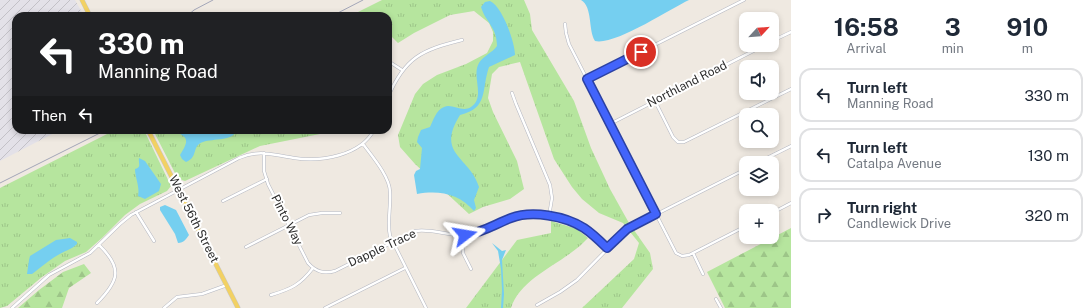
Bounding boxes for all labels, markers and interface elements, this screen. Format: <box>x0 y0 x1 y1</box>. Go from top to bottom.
north arrow <box>739 12 779 52</box>
map controls <box>739 12 779 244</box>
text: 16:58 <box>834 13 899 41</box>
text: 3 <box>945 13 961 41</box>
text: 910 <box>1007 13 1048 41</box>
text: 330 m <box>98 27 185 60</box>
icon: left <box>32 28 84 80</box>
pin <box>624 35 658 69</box>
icon: arrive <box>630 41 652 63</box>
text: Arrival <box>846 41 886 56</box>
text: min <box>942 41 964 56</box>
text: m <box>1022 41 1033 56</box>
street label: Northland Road <box>645 58 729 110</box>
button: sound <box>739 60 779 100</box>
text: Manning Road <box>98 61 218 82</box>
text: Turn left <box>847 79 908 96</box>
icon: left <box>813 84 835 106</box>
text: 330 m <box>1024 87 1069 104</box>
text: Manning Road <box>847 96 934 111</box>
icon: left <box>75 104 97 126</box>
text: Then <box>32 107 67 124</box>
button: search <box>739 108 779 148</box>
text: Turn left <box>847 139 908 156</box>
icon: left <box>813 144 835 166</box>
text: 130 m <box>1028 147 1069 164</box>
button: layers <box>739 156 779 196</box>
text: Catalpa Avenue <box>847 156 942 171</box>
street label: West 56th Street <box>166 173 222 265</box>
street label: Pinto Way <box>268 192 306 248</box>
text: Turn right <box>847 199 917 216</box>
button: + <box>739 204 779 244</box>
icon: right <box>813 204 835 226</box>
text: 320 m <box>1025 207 1069 224</box>
position arrow <box>444 214 486 256</box>
text: Candlewick Drive <box>847 216 951 231</box>
street label: Dapple Trace <box>346 226 418 270</box>

